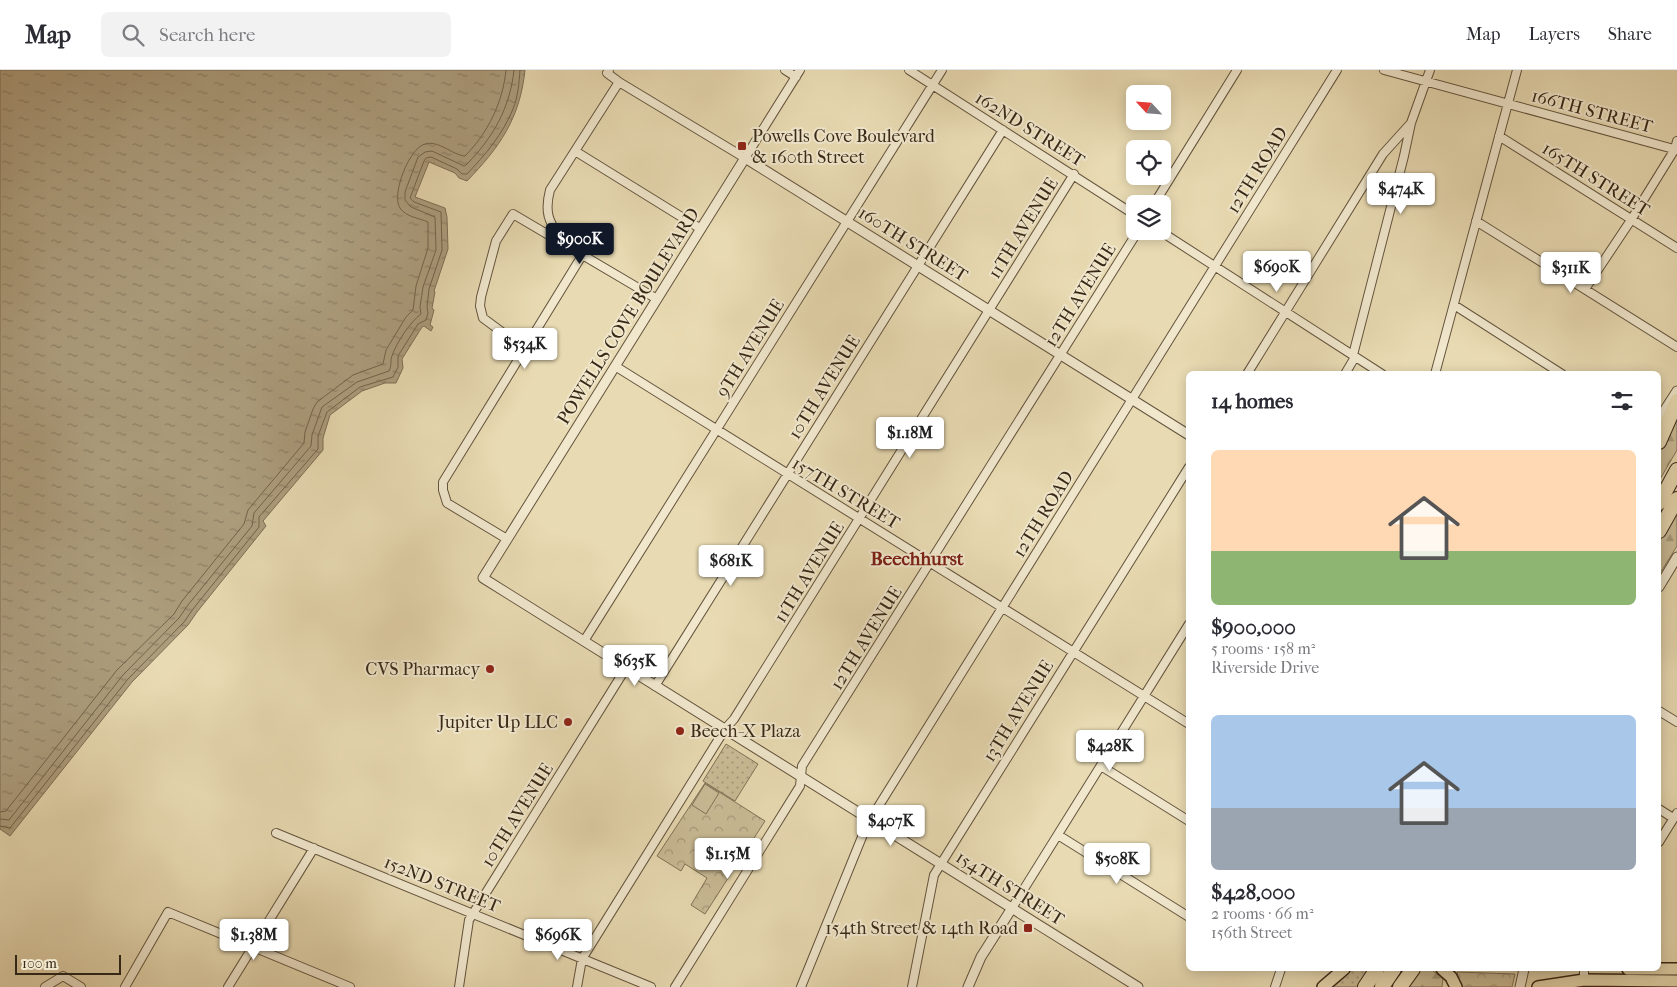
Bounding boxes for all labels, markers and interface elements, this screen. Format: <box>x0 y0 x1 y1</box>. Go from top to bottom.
search box <box>101 12 451 57</box>
text: Map <box>25 21 71 49</box>
icon: search <box>119 21 147 49</box>
text: Search here <box>159 24 255 46</box>
text: Map <box>1466 24 1500 45</box>
text: Layers <box>1528 24 1580 45</box>
text: Share <box>1608 24 1652 45</box>
north arrow <box>1126 85 1171 130</box>
map controls <box>1126 85 1171 240</box>
street label: 166TH STREET <box>1529 85 1656 138</box>
street label: 162ND STREET <box>971 87 1089 172</box>
street label: 12TH ROAD <box>1223 123 1292 217</box>
place label: Powells Cove Boulevard & 160th Street <box>752 126 935 168</box>
street label: 165TH STREET <box>1538 138 1654 221</box>
marker: Powells Cove Boulevard & 160th Street <box>736 140 748 152</box>
button: locate <box>1126 140 1171 185</box>
pin: $474K <box>1366 172 1436 215</box>
street label: 11TH AVENUE <box>984 174 1063 283</box>
text: $474K <box>1378 179 1424 198</box>
button: layers <box>1126 195 1171 240</box>
street label: 160TH STREET <box>854 202 972 287</box>
street label: POWELLS COVE BOULEVARD <box>553 204 704 428</box>
pin: $900K <box>545 222 615 265</box>
text: $900K <box>557 229 603 248</box>
street label: 12TH AVENUE <box>1040 240 1121 351</box>
pin: $690K <box>1242 250 1312 293</box>
pin: $311K <box>1536 252 1606 294</box>
text: $690K <box>1254 257 1300 276</box>
text: $311K <box>1552 258 1590 277</box>
street label: 9TH AVENUE <box>712 295 789 401</box>
pin: $534K <box>490 328 560 370</box>
street label: 10TH AVENUE <box>784 331 865 443</box>
text: $534K <box>503 334 547 353</box>
icon: filters <box>1608 387 1636 415</box>
text: 14 homes <box>1211 389 1293 413</box>
pin: $1.18M <box>869 416 951 459</box>
text: $1.18M <box>887 423 933 442</box>
street label: 157TH STREET <box>788 453 904 534</box>
street label: 12TH ROAD <box>1009 467 1078 561</box>
icon: home <box>1379 483 1469 573</box>
street label: 11TH AVENUE <box>770 518 849 627</box>
pin: $681K <box>696 544 766 587</box>
district label: Beechhurst <box>870 548 964 570</box>
text: $681K <box>710 551 752 570</box>
street label: 12TH AVENUE <box>826 583 907 694</box>
text: $900,000 <box>1211 615 1296 639</box>
text: 5 rooms · 158 m² <box>1211 639 1315 658</box>
pin: $635K <box>600 644 670 687</box>
text: $635K <box>614 651 656 670</box>
street label: 13TH AVENUE <box>979 657 1058 766</box>
text: Riverside Drive <box>1211 658 1319 677</box>
place label: CVS Pharmacy <box>365 659 481 680</box>
marker: CVS Pharmacy <box>484 663 496 675</box>
place label: Jupiter Up LLC <box>436 712 558 733</box>
marker: Jupiter Up LLC <box>562 716 574 728</box>
place label: Beech-X Plaza <box>690 721 801 742</box>
marker: Beech-X Plaza <box>674 725 686 737</box>
pin: $428K <box>1075 730 1145 772</box>
text: $428K <box>1087 736 1133 755</box>
icon: home <box>1379 748 1469 838</box>
street label: 10TH AVENUE <box>477 759 558 871</box>
pin: $407K <box>856 804 926 847</box>
text: $407K <box>868 811 914 830</box>
pin: $1.15M <box>687 838 769 880</box>
pin: $508K <box>1082 842 1152 885</box>
text: $1.15M <box>706 844 750 863</box>
street label: 154TH STREET <box>952 847 1068 931</box>
text: $508K <box>1095 849 1139 868</box>
street label: 152ND STREET <box>381 852 504 918</box>
text: $428,000 <box>1211 880 1295 904</box>
text: 2 rooms · 66 m² <box>1211 904 1313 923</box>
pin: $1.38M <box>213 918 295 961</box>
pin: $696K <box>523 918 593 961</box>
place label: 154th Street & 14th Road <box>825 918 1018 939</box>
marker: 154th Street & 14th Road <box>1022 922 1034 934</box>
text: 156th Street <box>1211 923 1293 942</box>
text: $1.38M <box>231 925 277 944</box>
text: $696K <box>535 925 581 944</box>
scale bar <box>15 952 121 975</box>
text: 100 m <box>22 955 57 972</box>

